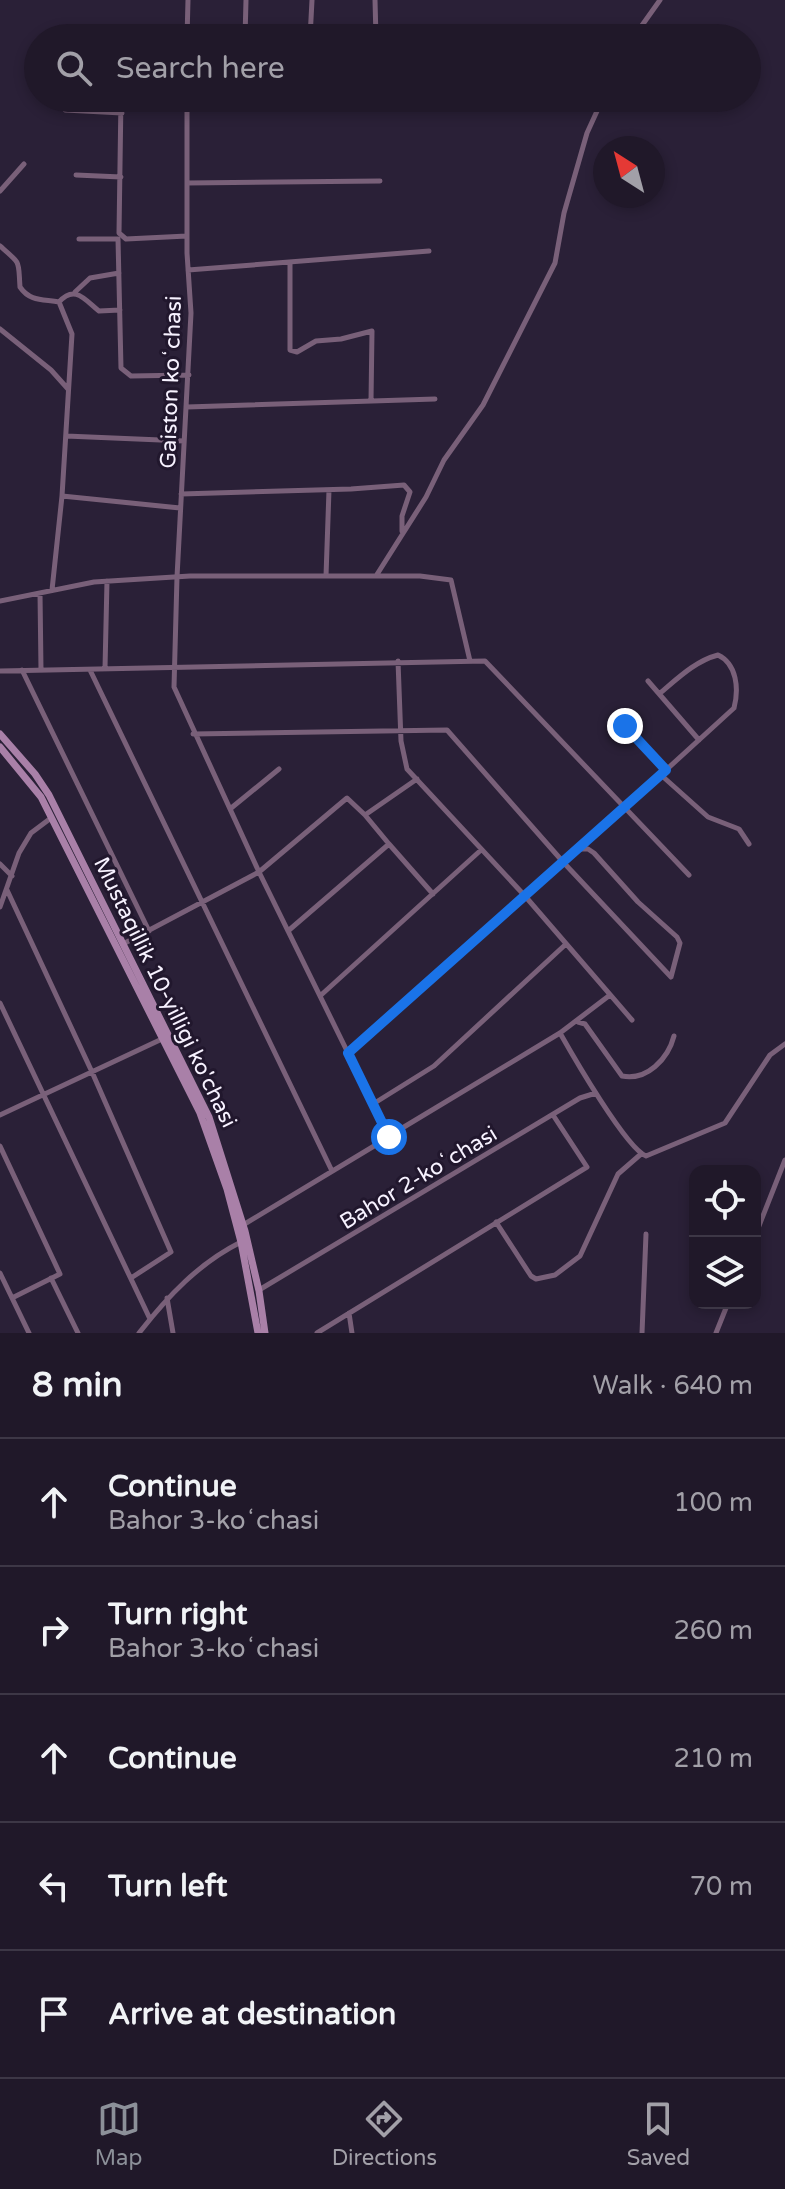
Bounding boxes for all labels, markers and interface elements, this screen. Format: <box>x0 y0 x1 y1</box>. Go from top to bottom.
search box <box>24 24 761 112</box>
icon: search <box>52 46 96 90</box>
text: Search here <box>116 50 285 87</box>
north arrow <box>593 136 665 208</box>
street label: Gaiston koʻchasi <box>155 295 187 469</box>
route end <box>607 708 643 744</box>
street label: Mustaqillik 10-yilligi ko'chasi <box>88 853 242 1132</box>
route start <box>371 1119 407 1155</box>
street label: Bahor 2-koʻchasi <box>335 1121 502 1235</box>
map controls <box>689 1165 761 1309</box>
button: locate <box>689 1165 761 1237</box>
button: layers <box>689 1237 761 1309</box>
text: 8 min <box>32 1365 123 1406</box>
text: Walk · 640 m <box>593 1370 753 1401</box>
text: Continue <box>108 1468 237 1505</box>
icon: ahead <box>32 1480 76 1524</box>
text: 100 m <box>673 1487 753 1518</box>
text: Bahor 3-koʻchasi <box>108 1505 319 1536</box>
text: Turn right <box>108 1596 248 1633</box>
icon: right <box>32 1608 76 1652</box>
text: 260 m <box>673 1615 753 1646</box>
text: Bahor 3-koʻchasi <box>108 1633 319 1664</box>
icon: ahead <box>32 1736 76 1780</box>
text: Continue <box>108 1740 237 1777</box>
text: 210 m <box>673 1743 753 1774</box>
icon: left <box>32 1864 76 1908</box>
text: Turn left <box>108 1868 227 1905</box>
text: 70 m <box>690 1871 753 1902</box>
icon: arrive <box>32 1992 76 2036</box>
text: Arrive at destination <box>108 1996 396 2033</box>
tab: Map <box>95 2097 142 2171</box>
tab: Directions <box>332 2097 437 2171</box>
tab: Saved <box>627 2097 690 2171</box>

